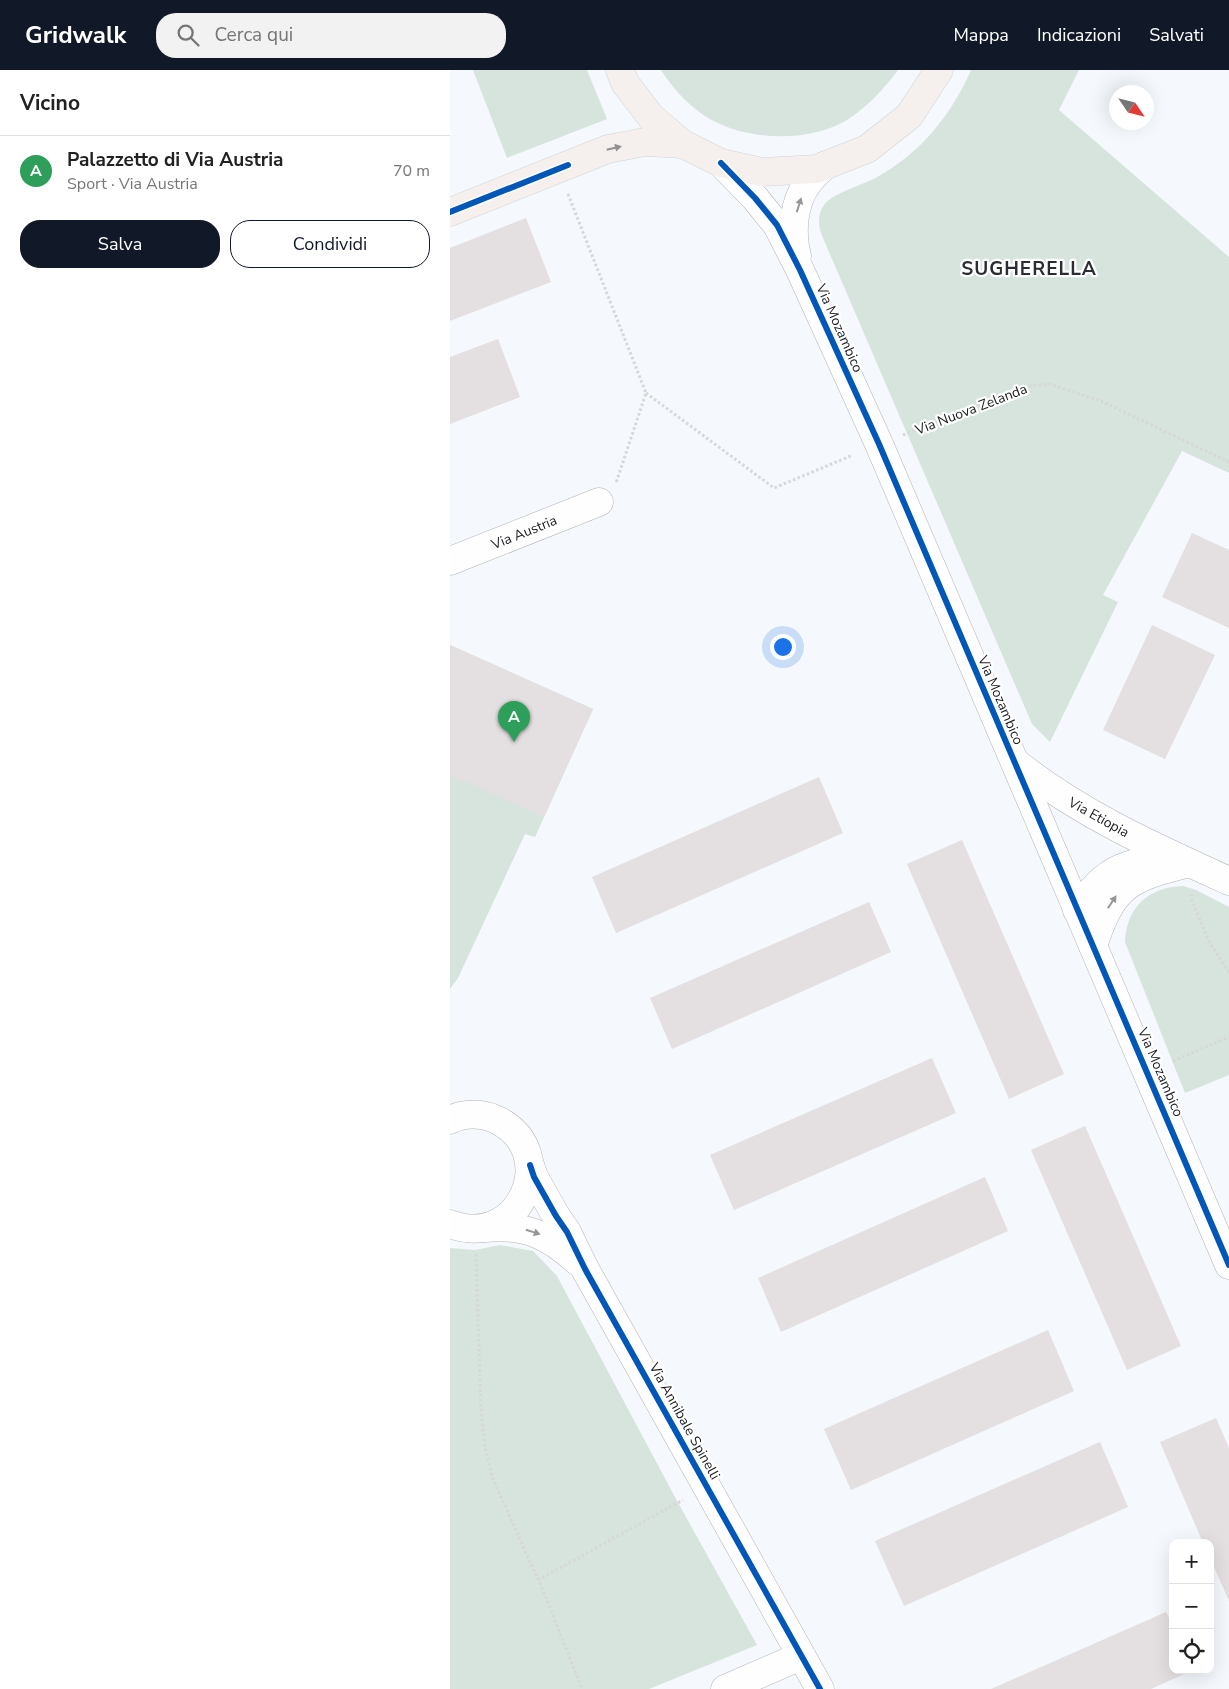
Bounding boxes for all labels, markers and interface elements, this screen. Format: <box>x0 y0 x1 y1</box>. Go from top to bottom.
search box <box>156 13 506 58</box>
text: Gridwalk <box>25 19 126 51</box>
icon: search <box>174 21 202 49</box>
text: Cerca qui <box>214 22 293 48</box>
text: Mappa <box>953 23 1009 47</box>
text: Indicazioni <box>1037 23 1121 47</box>
text: Salvati <box>1149 23 1204 47</box>
north arrow <box>1109 85 1154 130</box>
text: Vicino <box>20 89 80 117</box>
one-way arrow <box>606 144 622 152</box>
text: Palazzetto di Via Austria <box>67 147 284 173</box>
text: A <box>30 160 42 182</box>
text: 70 m <box>393 160 430 182</box>
text: Sport · Via Austria <box>67 173 198 195</box>
one-way arrow <box>795 197 803 212</box>
button: Salva <box>20 220 220 268</box>
button: Condividi <box>230 220 430 268</box>
district label: SUGHERELLA <box>961 256 1097 282</box>
street label: Via Mozambico <box>811 280 868 376</box>
street label: Via Nuova Zelanda <box>912 379 1030 440</box>
street label: Via Austria <box>488 511 560 555</box>
your location <box>770 634 796 660</box>
street label: Via Mozambico <box>973 652 1028 748</box>
pin: A <box>498 701 530 742</box>
street label: Via Etiopia <box>1064 792 1133 842</box>
one-way arrow <box>1107 895 1117 909</box>
street label: Via Mozambico <box>1133 1024 1188 1120</box>
one-way arrow <box>526 1229 541 1237</box>
street label: Via Annibale Spinelli <box>644 1359 725 1483</box>
map controls <box>1169 1539 1214 1674</box>
button: + <box>1169 1539 1214 1584</box>
button: − <box>1169 1584 1214 1629</box>
button: locate <box>1169 1629 1214 1674</box>

